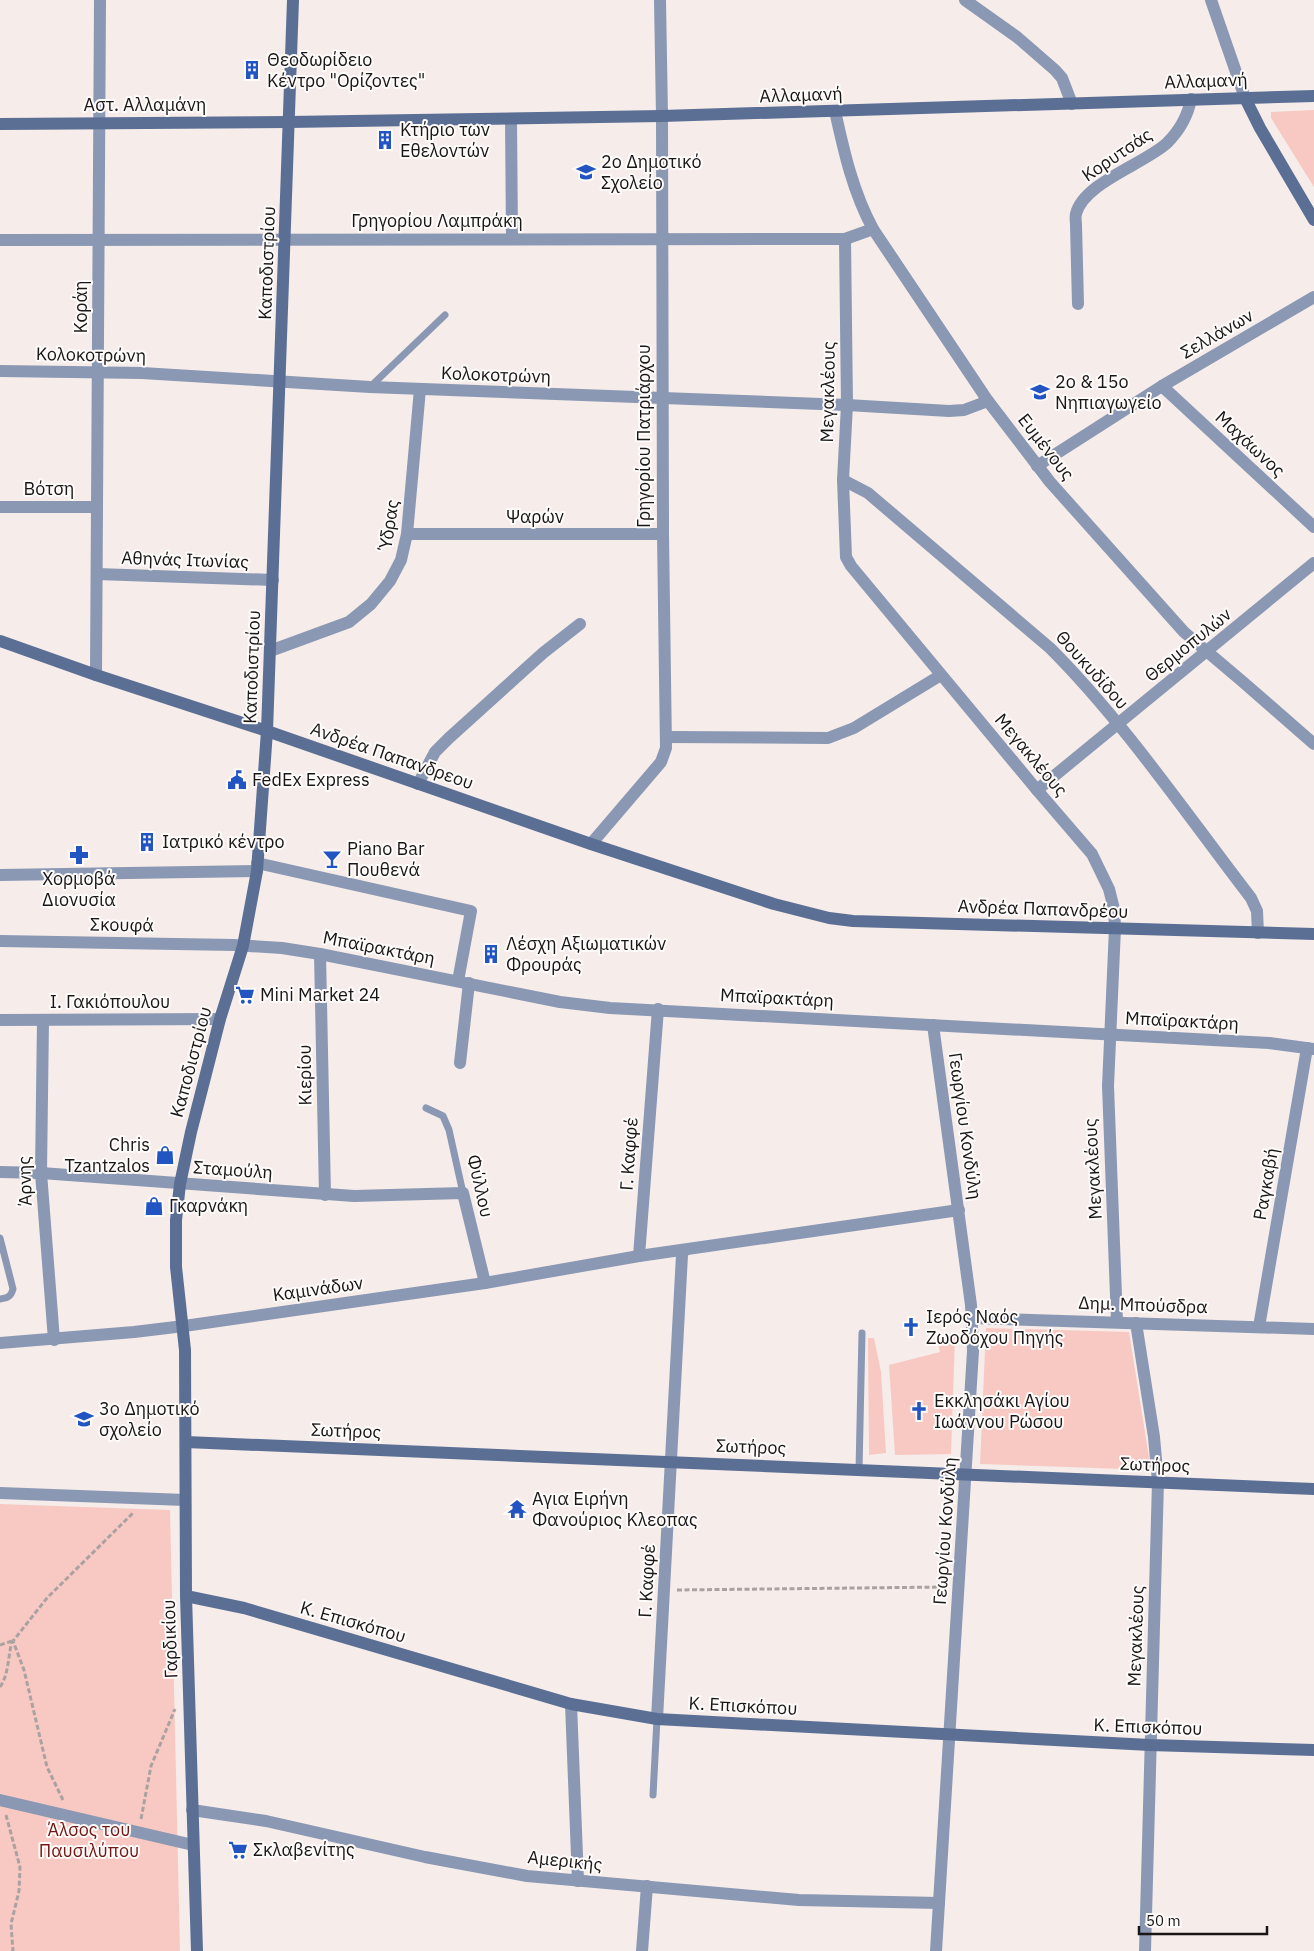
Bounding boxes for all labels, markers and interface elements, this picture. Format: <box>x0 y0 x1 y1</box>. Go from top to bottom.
place label: Θεοδωρίδειο Κέντρο "Ορίζοντες" <box>267 48 425 92</box>
building icon: Θεοδωρίδειο Κέντρο "Ορίζοντες" <box>241 59 263 81</box>
street label: Αλλαμανή <box>1164 68 1248 93</box>
street label: Αλλαμανή <box>759 82 843 107</box>
street label: Αστ. Αλλαμάνη <box>84 93 206 116</box>
place label: Κτήριο των Εθελοντών <box>400 118 490 162</box>
street label: Κορυτσάς <box>1077 122 1157 187</box>
building icon: Κτήριο των Εθελοντών <box>374 129 396 151</box>
place label: 2ο Δημοτικό Σχολείο <box>601 150 701 194</box>
school or university icon: 2ο Δημοτικό Σχολείο <box>575 161 597 183</box>
street label: Καποδιστρίου <box>253 206 280 320</box>
street label: Γρηγορίου Λαμπράκη <box>351 209 523 232</box>
street label: Κοράη <box>69 281 92 333</box>
street label: Σελλάνων <box>1176 304 1257 364</box>
street label: Μεγακλέους <box>815 341 840 443</box>
street label: Κολοκοτρώνη <box>36 342 146 367</box>
street label: Γρηγορίου Πατριάρχου <box>632 344 655 528</box>
street label: Κολοκοτρώνη <box>441 361 551 388</box>
place label: 2ο & 15ο Νηπιαγωγείο <box>1055 370 1162 414</box>
school or university icon: 2ο & 15ο Νηπιαγωγείο <box>1029 381 1051 403</box>
street label: Μαχάωνος <box>1211 405 1290 482</box>
street label: Ευμένους <box>1013 409 1080 485</box>
street label: Βότση <box>24 477 74 500</box>
street label: Ύδρας <box>373 497 404 553</box>
street label: Ψαρών <box>506 505 564 528</box>
street label: Αθηνάς Ιτωνίας <box>121 546 250 573</box>
street label: Θερμοπυλών <box>1140 603 1236 687</box>
street label: Καποδιστρίου <box>238 610 265 724</box>
street label: Θουκυδίδου <box>1051 625 1134 714</box>
street label: Μεγακλέους <box>990 708 1073 801</box>
street label: Ανδρέα Παπανδρεου <box>308 717 477 794</box>
place label: FedEx Express <box>252 768 370 791</box>
public building icon: FedEx Express <box>226 769 248 791</box>
place label: Ιατρικό κέντρο <box>162 830 285 853</box>
building icon: Ιατρικό κέντρο <box>136 831 158 853</box>
place label: Piano Bar Πουθενά <box>347 837 425 881</box>
pharmacy icon: Χορμοβά Διονυσία <box>68 844 90 866</box>
bar icon: Piano Bar Πουθενά <box>321 848 343 870</box>
place label: Χορμοβά Διονυσία <box>42 867 116 911</box>
street label: Ανδρέα Παπανδρέου <box>957 894 1129 923</box>
street label: Σκουφά <box>90 912 154 937</box>
street label: Μπαϊρακτάρη <box>321 925 437 970</box>
place label: Λέσχη Αξιωματικών Φρουράς <box>506 932 666 976</box>
building icon: Λέσχη Αξιωματικών Φρουράς <box>480 943 502 965</box>
place label: Mini Market 24 <box>260 983 380 1006</box>
street label: Μπαϊρακτάρη <box>720 983 834 1012</box>
supermarket icon: Mini Market 24 <box>234 984 256 1006</box>
street label: Ι. Γακιόπουλου <box>50 990 170 1013</box>
street label: Καποδιστρίου <box>165 1004 216 1120</box>
street label: Μπαϊρακτάρη <box>1125 1006 1239 1035</box>
street label: Κιερίου <box>292 1044 317 1106</box>
street label: Γεωργίου Κονδύλη <box>944 1051 987 1201</box>
street label: Γ. Καφφέ <box>614 1117 643 1191</box>
street label: Μεγακλέους <box>1078 1118 1107 1220</box>
place label: Chris Tzantzalos <box>64 1133 150 1177</box>
shop icon: Chris Tzantzalos <box>154 1144 176 1166</box>
street label: Ραγκαβή <box>1248 1146 1283 1222</box>
street label: Φύλλου <box>462 1152 499 1220</box>
street label: Άρνης <box>12 1155 37 1206</box>
street label: Σταμούλη <box>193 1155 274 1184</box>
place label: Γκαρνάκη <box>169 1194 248 1217</box>
shop icon: Γκαρνάκη <box>143 1195 165 1217</box>
street label: Καμινάδων <box>271 1271 365 1306</box>
street label: Δημ. Μπούσδρα <box>1078 1291 1208 1318</box>
place label: Ιερός Ναός Ζωοδόχου Πηγής <box>926 1305 1064 1349</box>
church icon: Ιερός Ναός Ζωοδόχου Πηγής <box>900 1316 922 1338</box>
place label: Εκκλησάκι Αγίου Ιωάννου Ρώσου <box>934 1389 1070 1433</box>
place label: 3ο Δημοτικό σχολείο <box>99 1397 199 1441</box>
church icon: Εκκλησάκι Αγίου Ιωάννου Ρώσου <box>908 1400 930 1422</box>
school or university icon: 3ο Δημοτικό σχολείο <box>73 1408 95 1430</box>
street label: Σωτήρος <box>311 1418 382 1443</box>
street label: Σωτήρος <box>716 1434 787 1459</box>
street label: Σωτήρος <box>1120 1452 1191 1477</box>
street label: Γεωργίου Κονδύλη <box>928 1456 961 1606</box>
place label: Αγια Ειρήνη Φανούριος Κλεοπας <box>532 1487 698 1531</box>
temple icon: Αγια Ειρήνη Φανούριος Κλεοπας <box>506 1498 528 1520</box>
street label: Γ. Καφφέ <box>633 1544 660 1618</box>
street label: Μεγακλέους <box>1122 1585 1149 1687</box>
street label: Κ. Επισκόπου <box>298 1595 409 1648</box>
street label: Γαρδικίου <box>157 1599 182 1679</box>
street label: Κ. Επισκόπου <box>688 1691 798 1720</box>
street label: Κ. Επισκόπου <box>1093 1713 1203 1740</box>
park label: Άλσος του Παυσιλύπου <box>39 1818 139 1862</box>
place label: Σκλαβενίτης <box>253 1838 355 1861</box>
supermarket icon: Σκλαβενίτης <box>227 1839 249 1861</box>
street label: Αμερικής <box>527 1845 604 1876</box>
scale bar <box>1139 1904 1266 1936</box>
text: 50 m <box>1146 1911 1181 1930</box>

